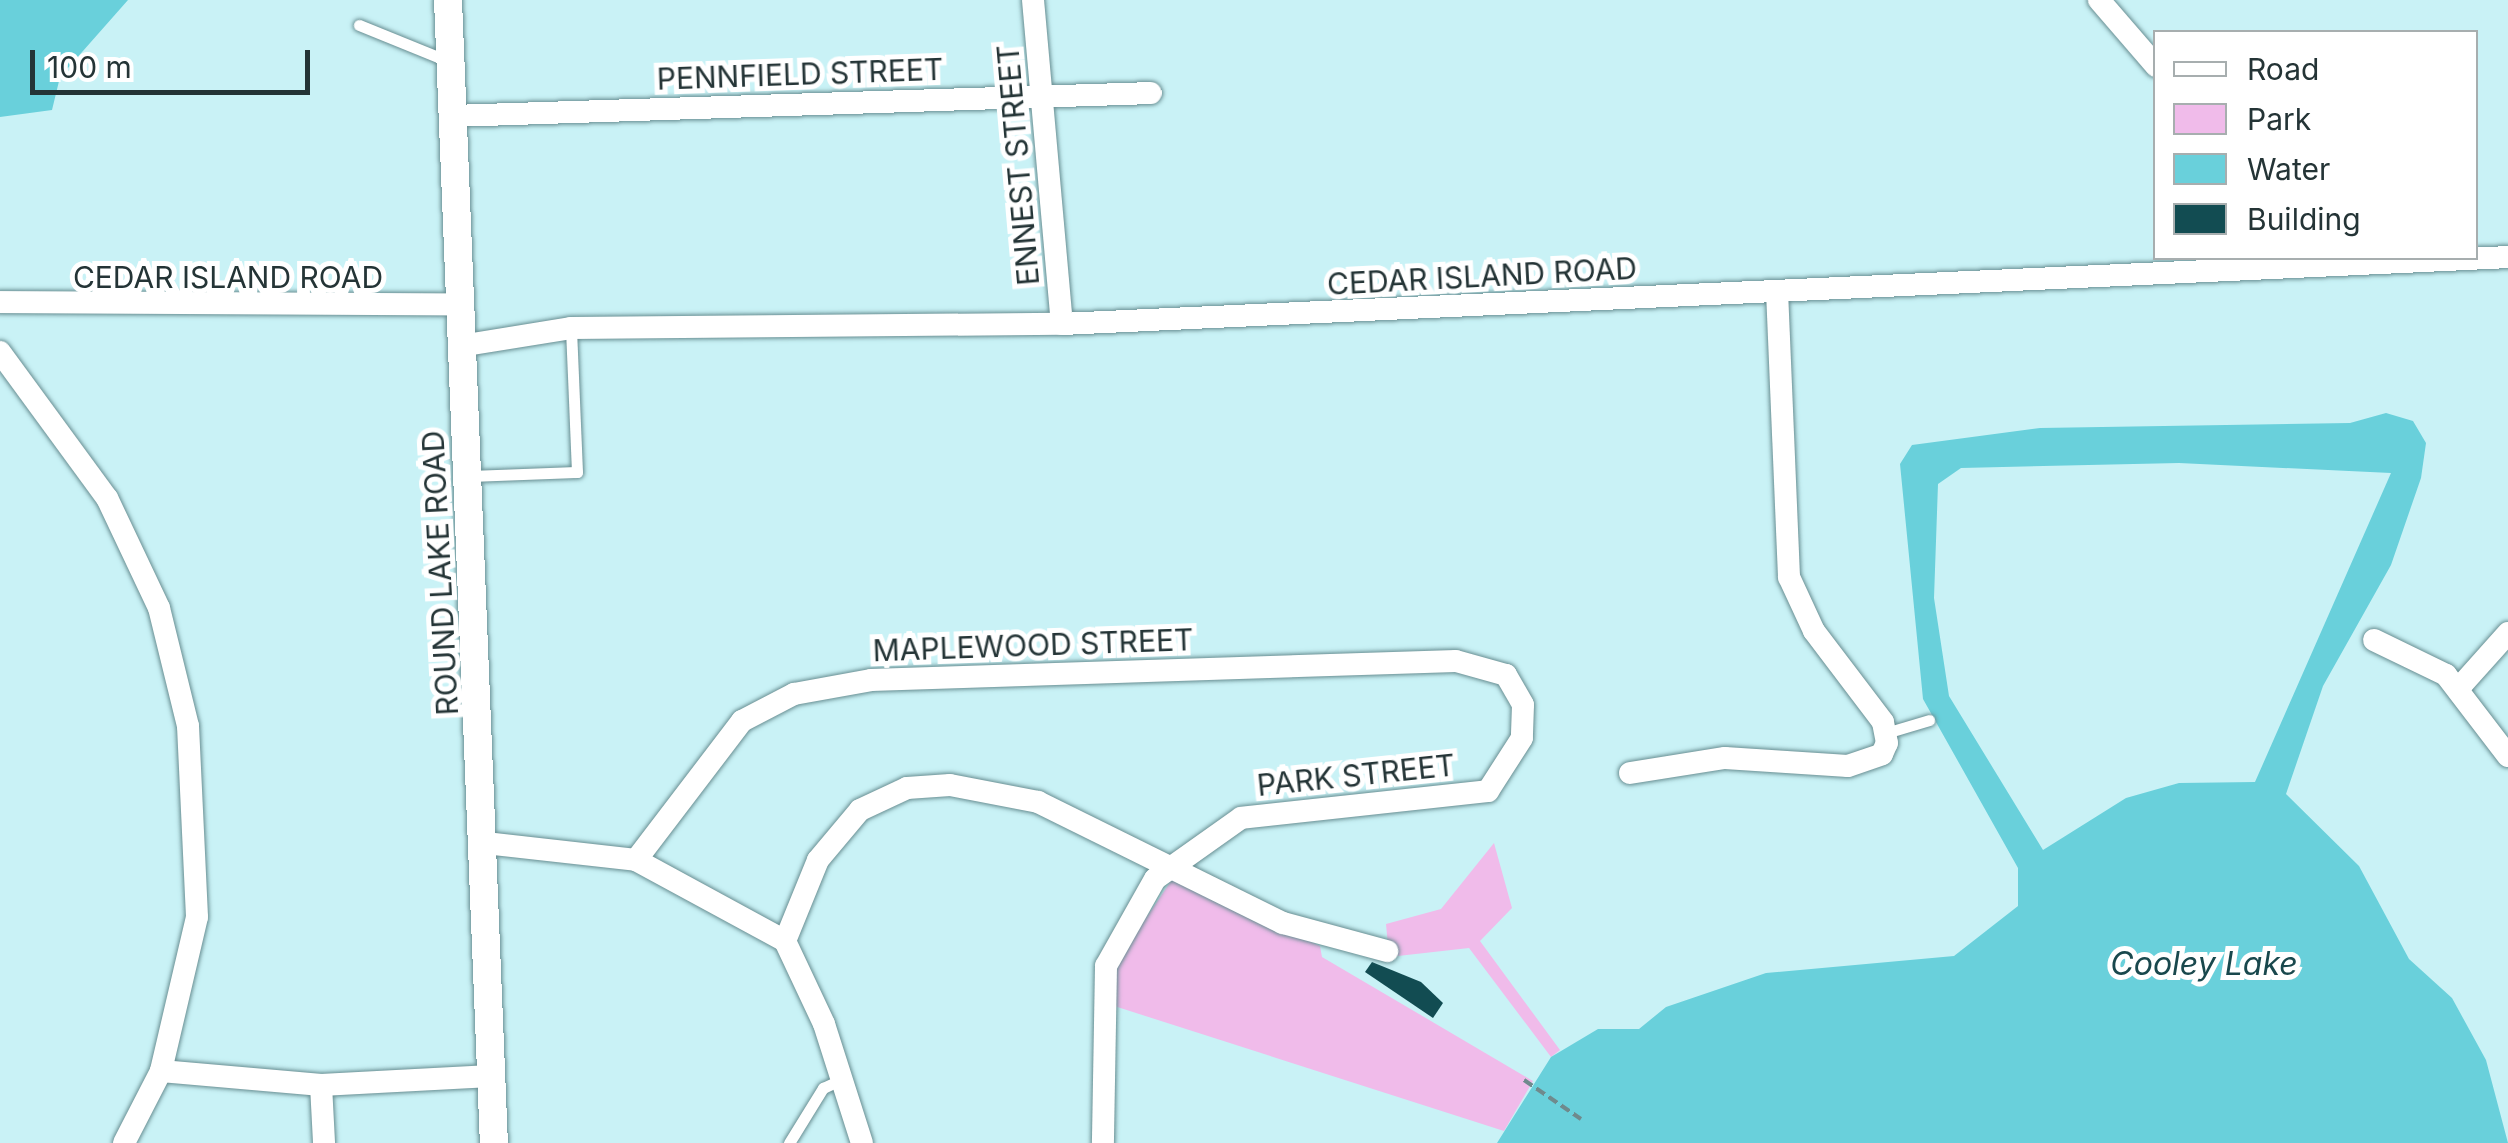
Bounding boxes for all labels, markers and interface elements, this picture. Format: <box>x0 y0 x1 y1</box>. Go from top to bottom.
scale bar <box>35 30 315 92</box>
legend <box>2153 30 2478 260</box>
street label: ENNEST STREET <box>990 43 1046 287</box>
text: 100 m <box>47 49 132 85</box>
street label: PENNFIELD STREET <box>656 51 944 97</box>
text: Road <box>2247 51 2319 87</box>
text: Park <box>2247 101 2311 137</box>
text: Water <box>2247 151 2330 187</box>
text: Building <box>2247 201 2361 237</box>
street label: CEDAR ISLAND ROAD <box>1326 250 1638 302</box>
street label: CEDAR ISLAND ROAD <box>73 259 383 295</box>
street label: ROUND LAKE ROAD <box>415 430 465 716</box>
street label: MAPLEWOOD STREET <box>872 621 1194 669</box>
street label: PARK STREET <box>1255 747 1457 803</box>
water label: Cooley Lake <box>2110 945 2298 983</box>

